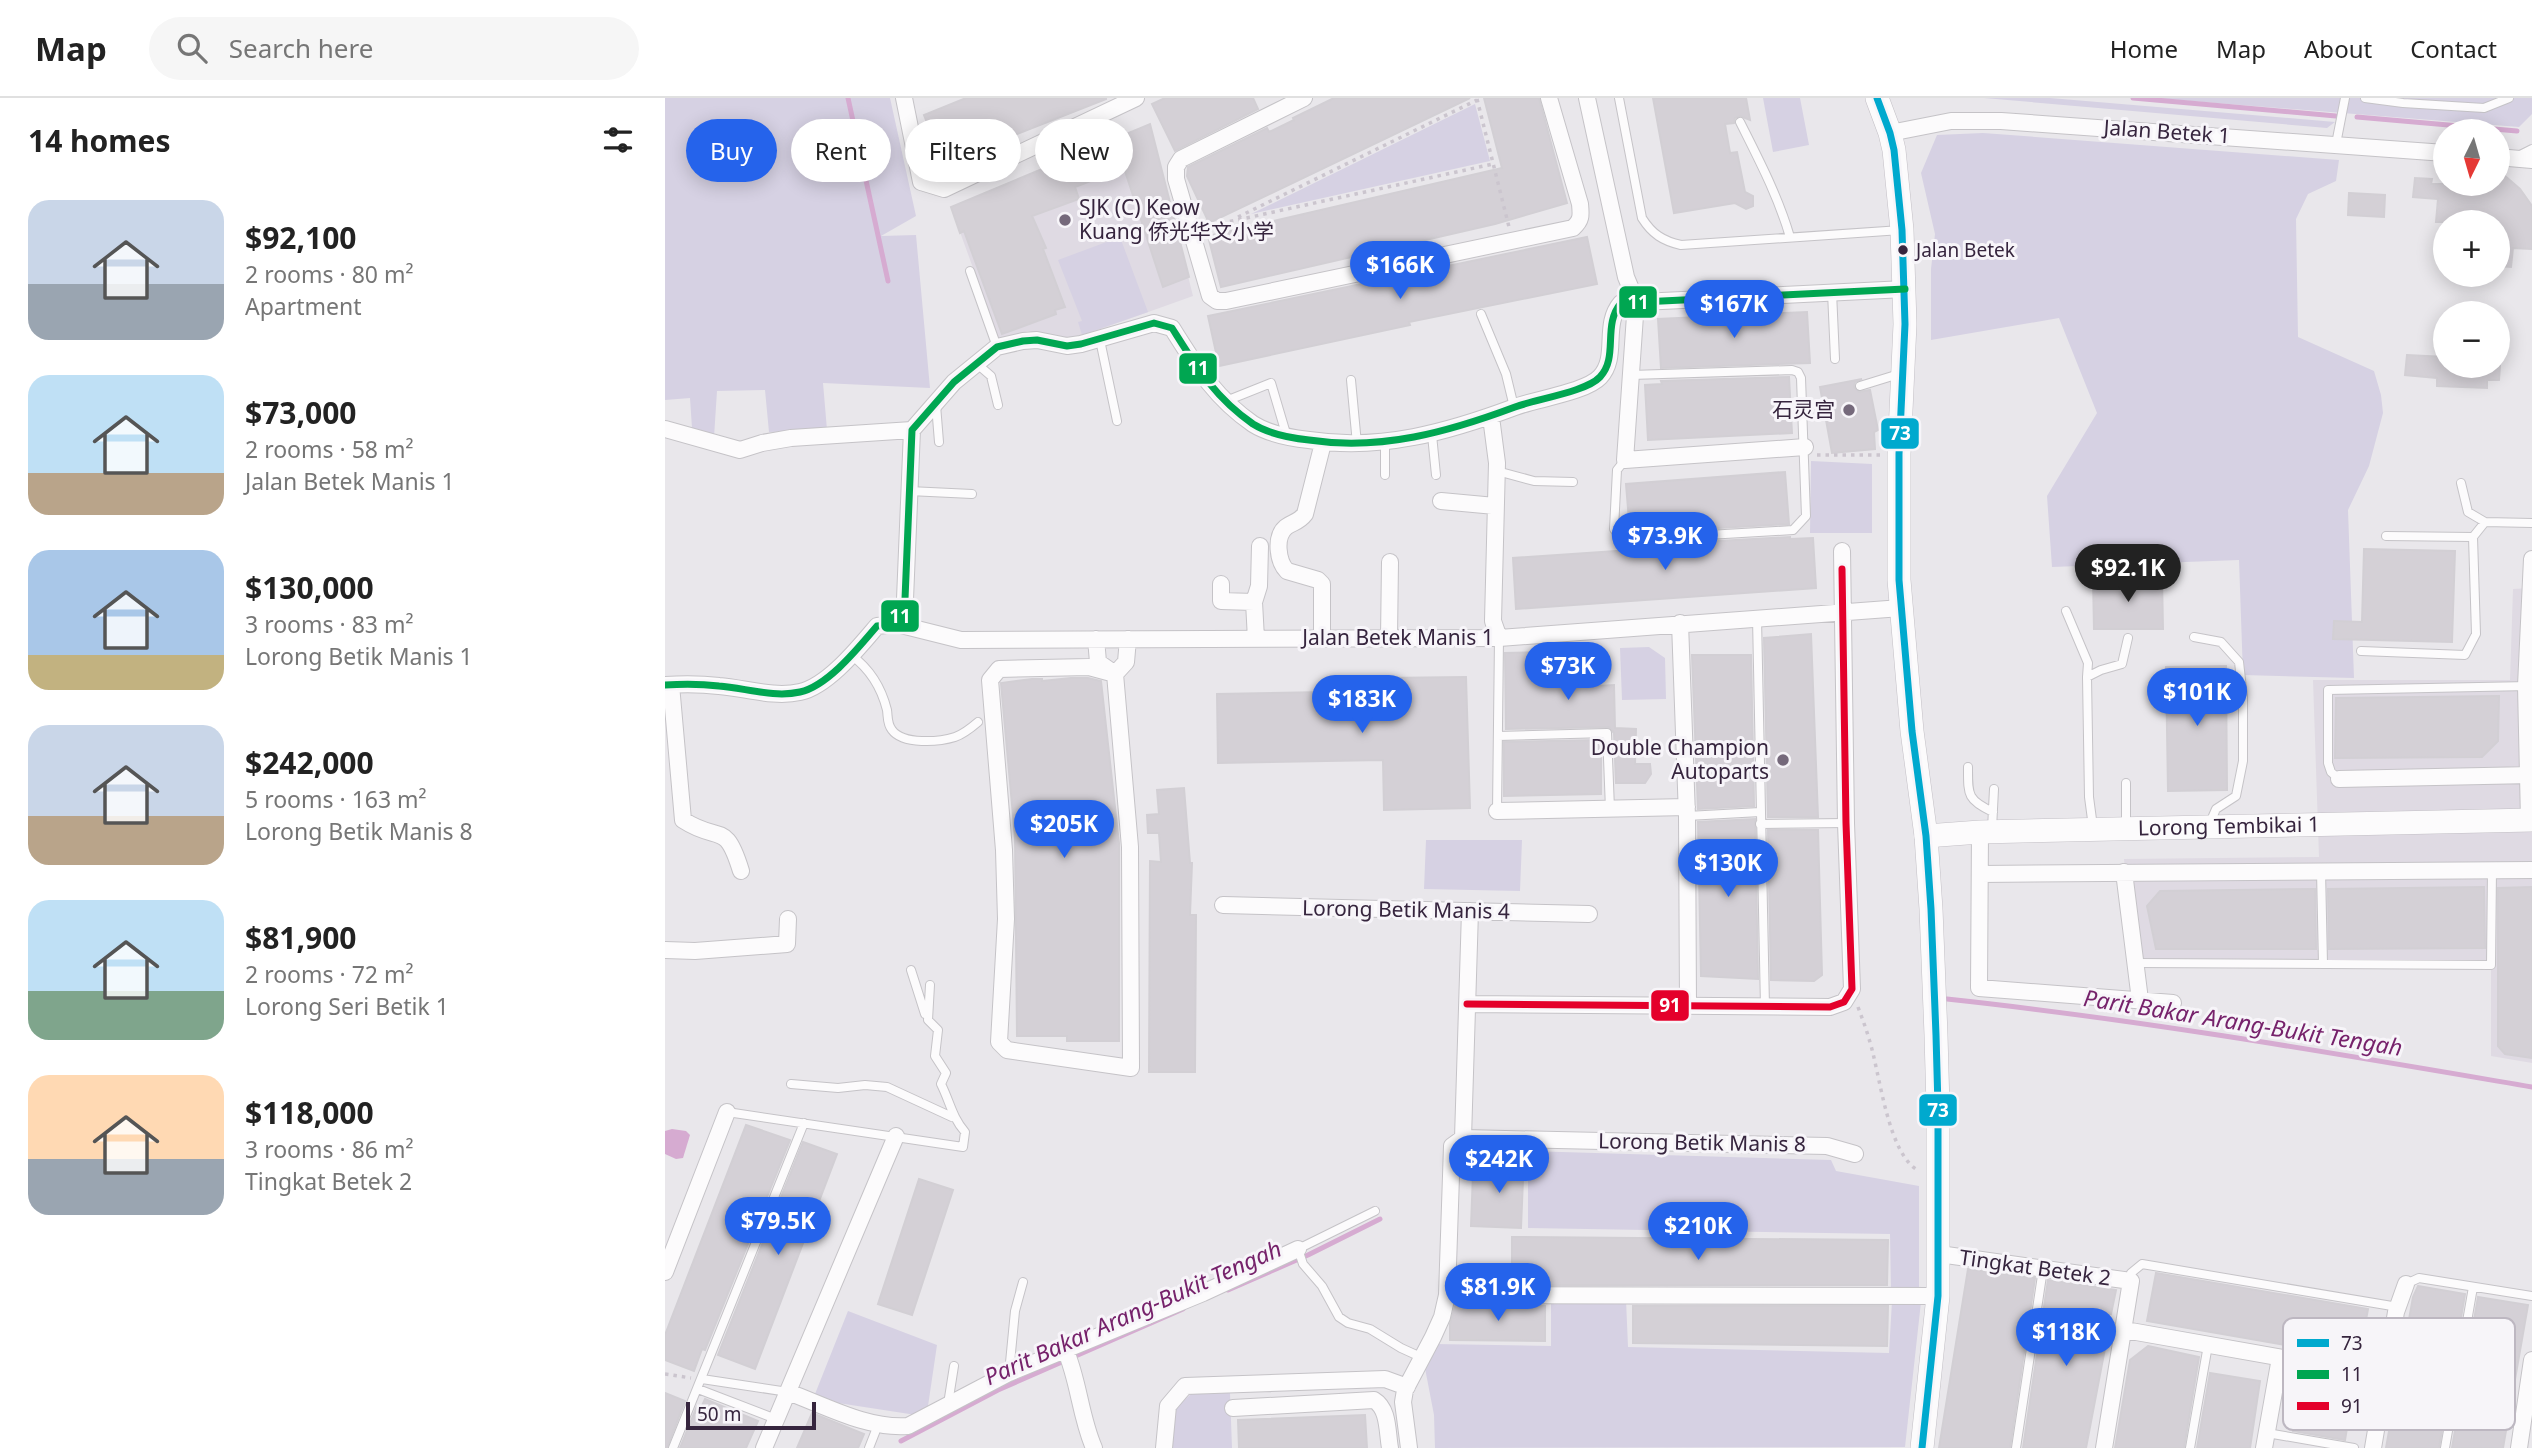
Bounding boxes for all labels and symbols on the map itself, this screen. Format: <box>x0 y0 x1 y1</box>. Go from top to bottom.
street label: Jalan Betek 1 <box>2101 112 2231 149</box>
north arrow <box>2433 119 2509 196</box>
place label: SJK (C) Keow Kuang 侨光华文小学 <box>1079 193 1274 245</box>
marker: SJK (C) Keow Kuang 侨光华文小学 <box>1057 212 1073 228</box>
place label: Jalan Betek <box>1914 237 2015 263</box>
pin: $166K <box>1351 242 1449 301</box>
marker: Jalan Betek <box>1896 243 1910 257</box>
pin: $167K <box>1685 280 1783 340</box>
line badge: 11 <box>1618 285 1658 319</box>
text: 11 <box>1627 289 1649 315</box>
line badge: 11 <box>1178 352 1218 385</box>
text: 11 <box>1187 355 1209 381</box>
place label: 石灵宫 <box>1772 395 1835 423</box>
marker: 石灵宫 <box>1841 402 1857 418</box>
line badge: 73 <box>1880 417 1920 450</box>
text: 73 <box>1889 420 1911 446</box>
pin: $73.9K <box>1608 512 1722 572</box>
pin: $92.1K <box>2071 545 2185 604</box>
line badge: 11 <box>880 599 920 633</box>
text: 11 <box>889 603 911 629</box>
street label: Jalan Betek Manis 1 <box>1300 623 1494 651</box>
pin: $73K <box>1527 642 1609 702</box>
pin: $101K <box>2148 668 2246 728</box>
pin: $183K <box>1313 676 1411 735</box>
place label: Double Champion Autoparts <box>1591 733 1769 785</box>
marker: Double Champion Autoparts <box>1775 752 1791 768</box>
pin: $205K <box>1015 800 1113 860</box>
street label: Lorong Tembikai 1 <box>2137 810 2320 842</box>
pin: $130K <box>1679 840 1777 899</box>
street label: Lorong Betik Manis 4 <box>1302 893 1510 925</box>
water label: Parit Bakar Arang-Bukit Tengah <box>2082 981 2405 1063</box>
line badge: 91 <box>1650 989 1690 1022</box>
text: 91 <box>1659 992 1681 1018</box>
line badge: 73 <box>1918 1093 1958 1127</box>
text: 73 <box>1927 1097 1949 1123</box>
street label: Lorong Betik Manis 8 <box>1598 1126 1806 1158</box>
pin: $242K <box>1450 1136 1548 1195</box>
pin: $79.5K <box>721 1198 835 1257</box>
pin: $210K <box>1649 1202 1747 1262</box>
water label: Parit Bakar Arang-Bukit Tengah <box>979 1232 1286 1392</box>
street label: Tingkat Betek 2 <box>1958 1243 2113 1291</box>
pin: $81.9K <box>1441 1264 1555 1323</box>
pin: $118K <box>2017 1308 2115 1368</box>
legend <box>2283 1318 2515 1430</box>
text: 73 <box>2341 1330 2363 1356</box>
text: 11 <box>2341 1361 2363 1387</box>
text: 91 <box>2341 1393 2363 1419</box>
scale bar <box>686 1399 815 1431</box>

